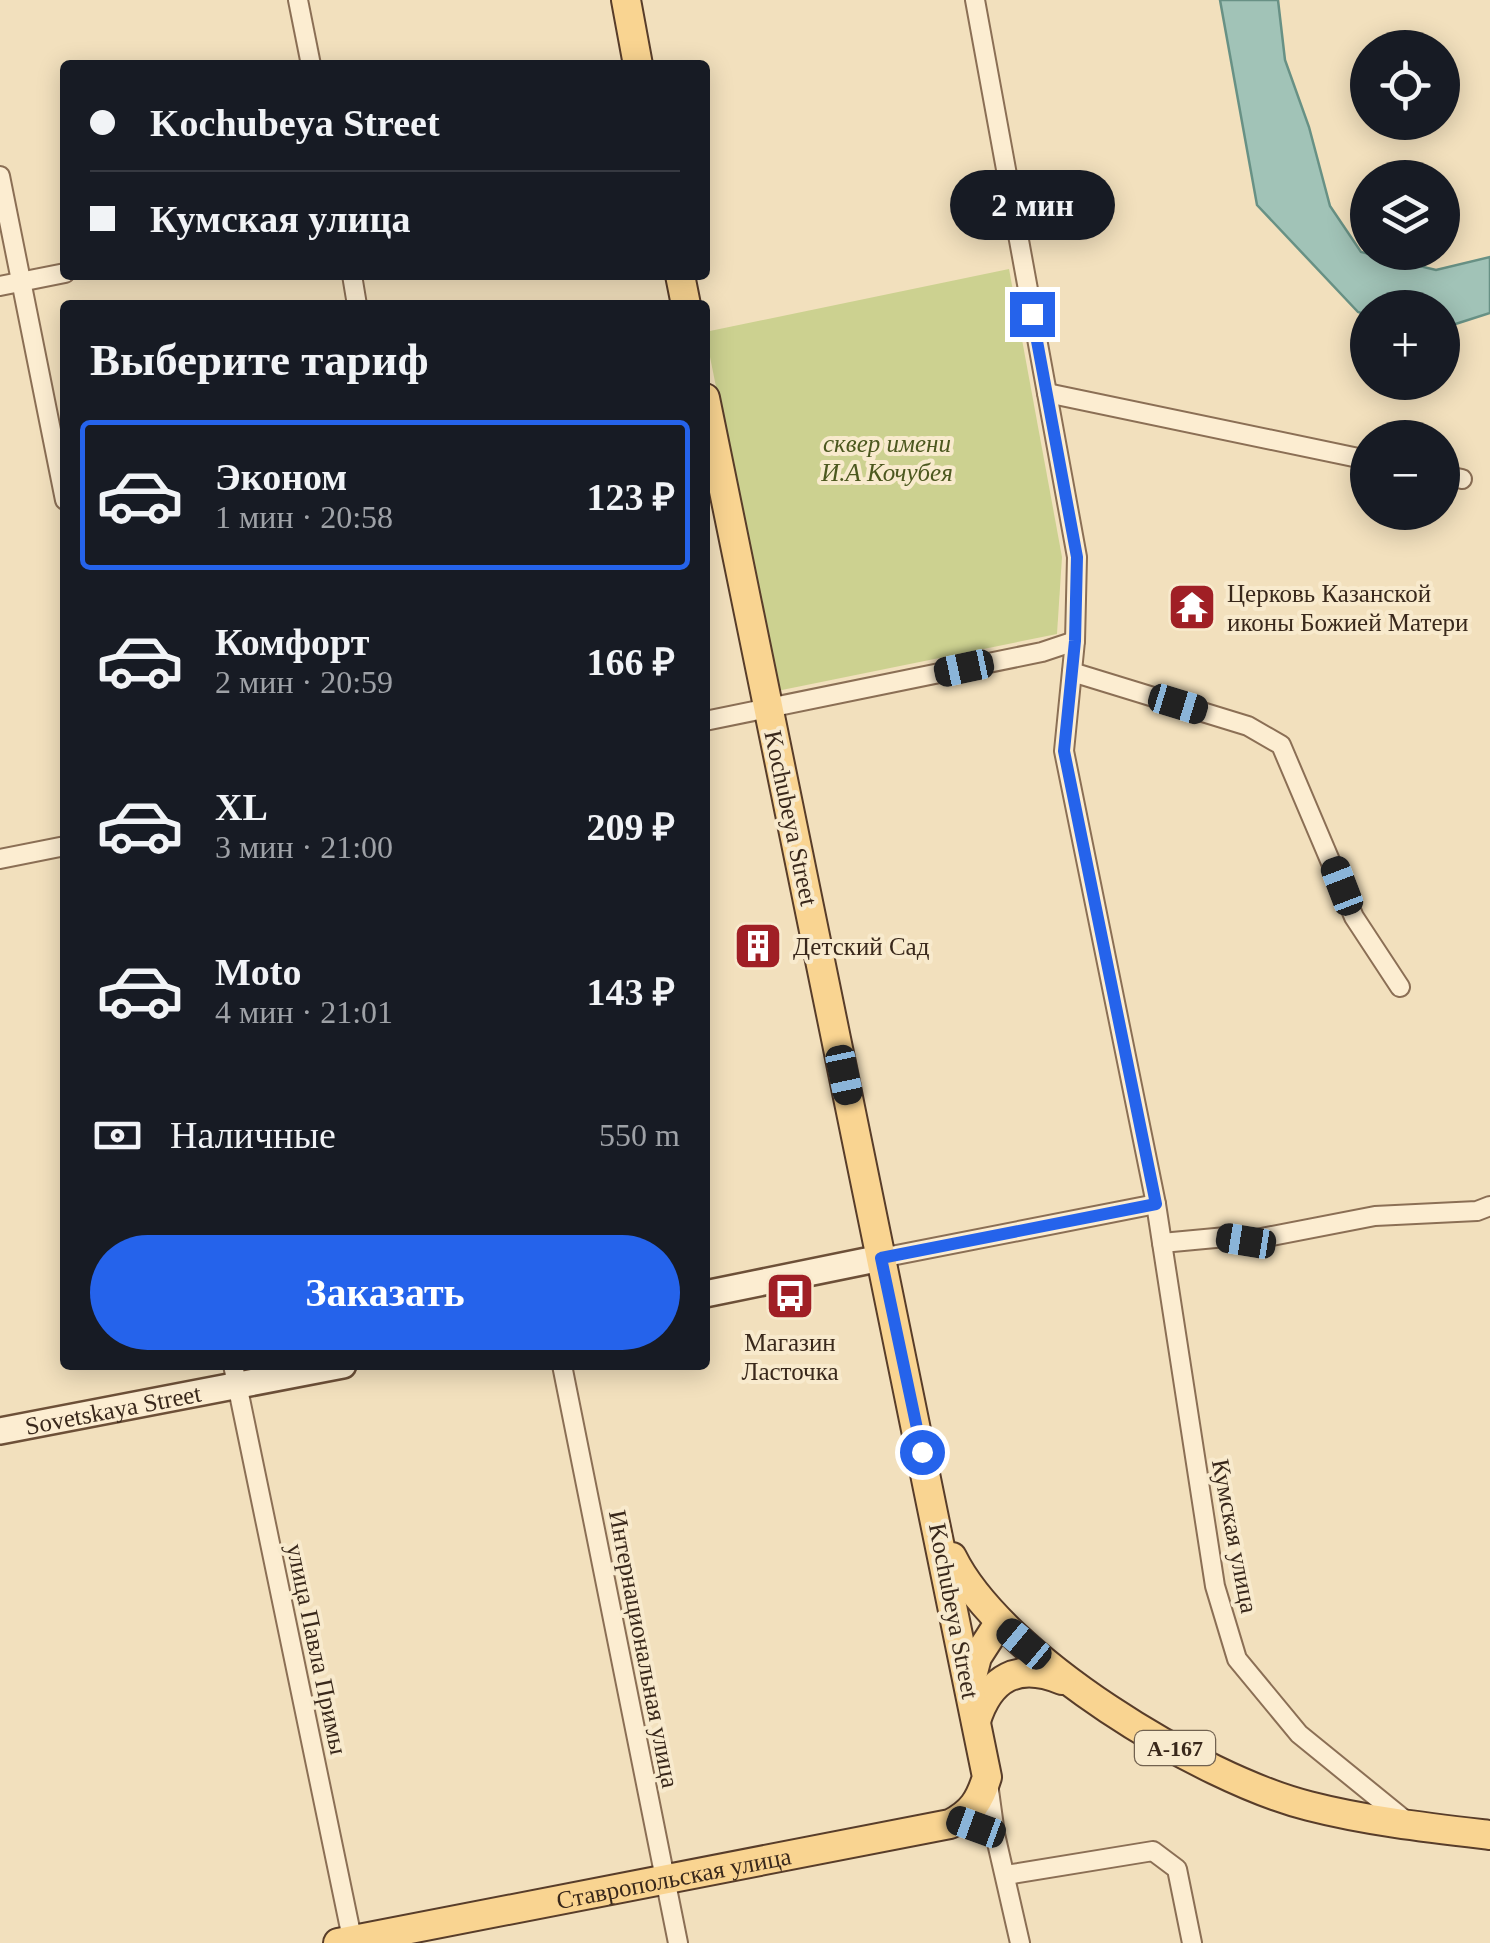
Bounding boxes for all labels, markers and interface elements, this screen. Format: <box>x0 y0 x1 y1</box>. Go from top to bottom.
map controls <box>1350 30 1460 530</box>
button: locate <box>1350 30 1460 140</box>
text: Kochubeya Street <box>150 102 440 144</box>
button: layers <box>1350 160 1460 270</box>
callout: 2 мин <box>950 169 1114 239</box>
text: 2 мин <box>991 187 1074 223</box>
text: Кумская улица <box>150 198 410 240</box>
button: + <box>1350 290 1460 400</box>
route end <box>1010 292 1055 337</box>
text: Выберите тариф <box>90 335 429 385</box>
button: − <box>1350 420 1460 530</box>
park label: сквер имени И.А Кочубея <box>820 430 953 486</box>
icon: car <box>95 450 185 540</box>
text: Эконом <box>215 456 347 498</box>
text: 123 ₽ <box>586 476 675 518</box>
text: 1 мин · 20:58 <box>215 499 393 535</box>
place label: Церковь Казанской иконы Божией Матери <box>1227 580 1468 636</box>
temple icon: Церковь Казанской иконы Божией Матери <box>1166 581 1218 633</box>
icon: car <box>95 615 185 705</box>
text: Комфорт <box>215 621 369 663</box>
text: 166 ₽ <box>586 641 675 683</box>
car <box>932 647 996 689</box>
text: 2 мин · 20:59 <box>215 664 393 700</box>
car <box>1145 681 1211 727</box>
street label: Kochubeya Street <box>759 728 823 908</box>
icon: car <box>95 780 185 870</box>
text: XL <box>215 786 268 828</box>
text: 209 ₽ <box>586 806 675 848</box>
text: 3 мин · 21:00 <box>215 829 393 865</box>
car <box>1317 853 1367 919</box>
building icon: Детский Сад <box>732 920 784 972</box>
place label: Детский Сад <box>793 933 930 960</box>
icon: car <box>95 945 185 1035</box>
text: Moto <box>215 951 302 993</box>
text: 143 ₽ <box>586 971 675 1013</box>
text: 4 мин · 21:01 <box>215 994 393 1030</box>
car <box>823 1043 865 1107</box>
icon: cash <box>90 1108 145 1163</box>
text: Наличные <box>170 1114 336 1156</box>
text: 550 m <box>599 1117 680 1153</box>
car <box>1214 1221 1278 1261</box>
button: Заказать <box>90 1235 680 1350</box>
bus stop icon: Магазин Ласточка <box>764 1270 816 1322</box>
place label: Магазин Ласточка <box>741 1329 839 1385</box>
street label: Sovetskaya Street <box>23 1379 203 1439</box>
route start <box>900 1430 945 1475</box>
street label: Кумская улица <box>1207 1457 1263 1615</box>
street label: Интернациональная улица <box>604 1508 684 1790</box>
street label: Kochubeya Street <box>924 1521 984 1701</box>
street label: улица Павла Примы <box>281 1541 353 1757</box>
car <box>991 1613 1057 1675</box>
road number: А-167 <box>1135 1731 1215 1765</box>
car <box>943 1803 1009 1851</box>
street label: Ставропольская улица <box>554 1842 793 1914</box>

